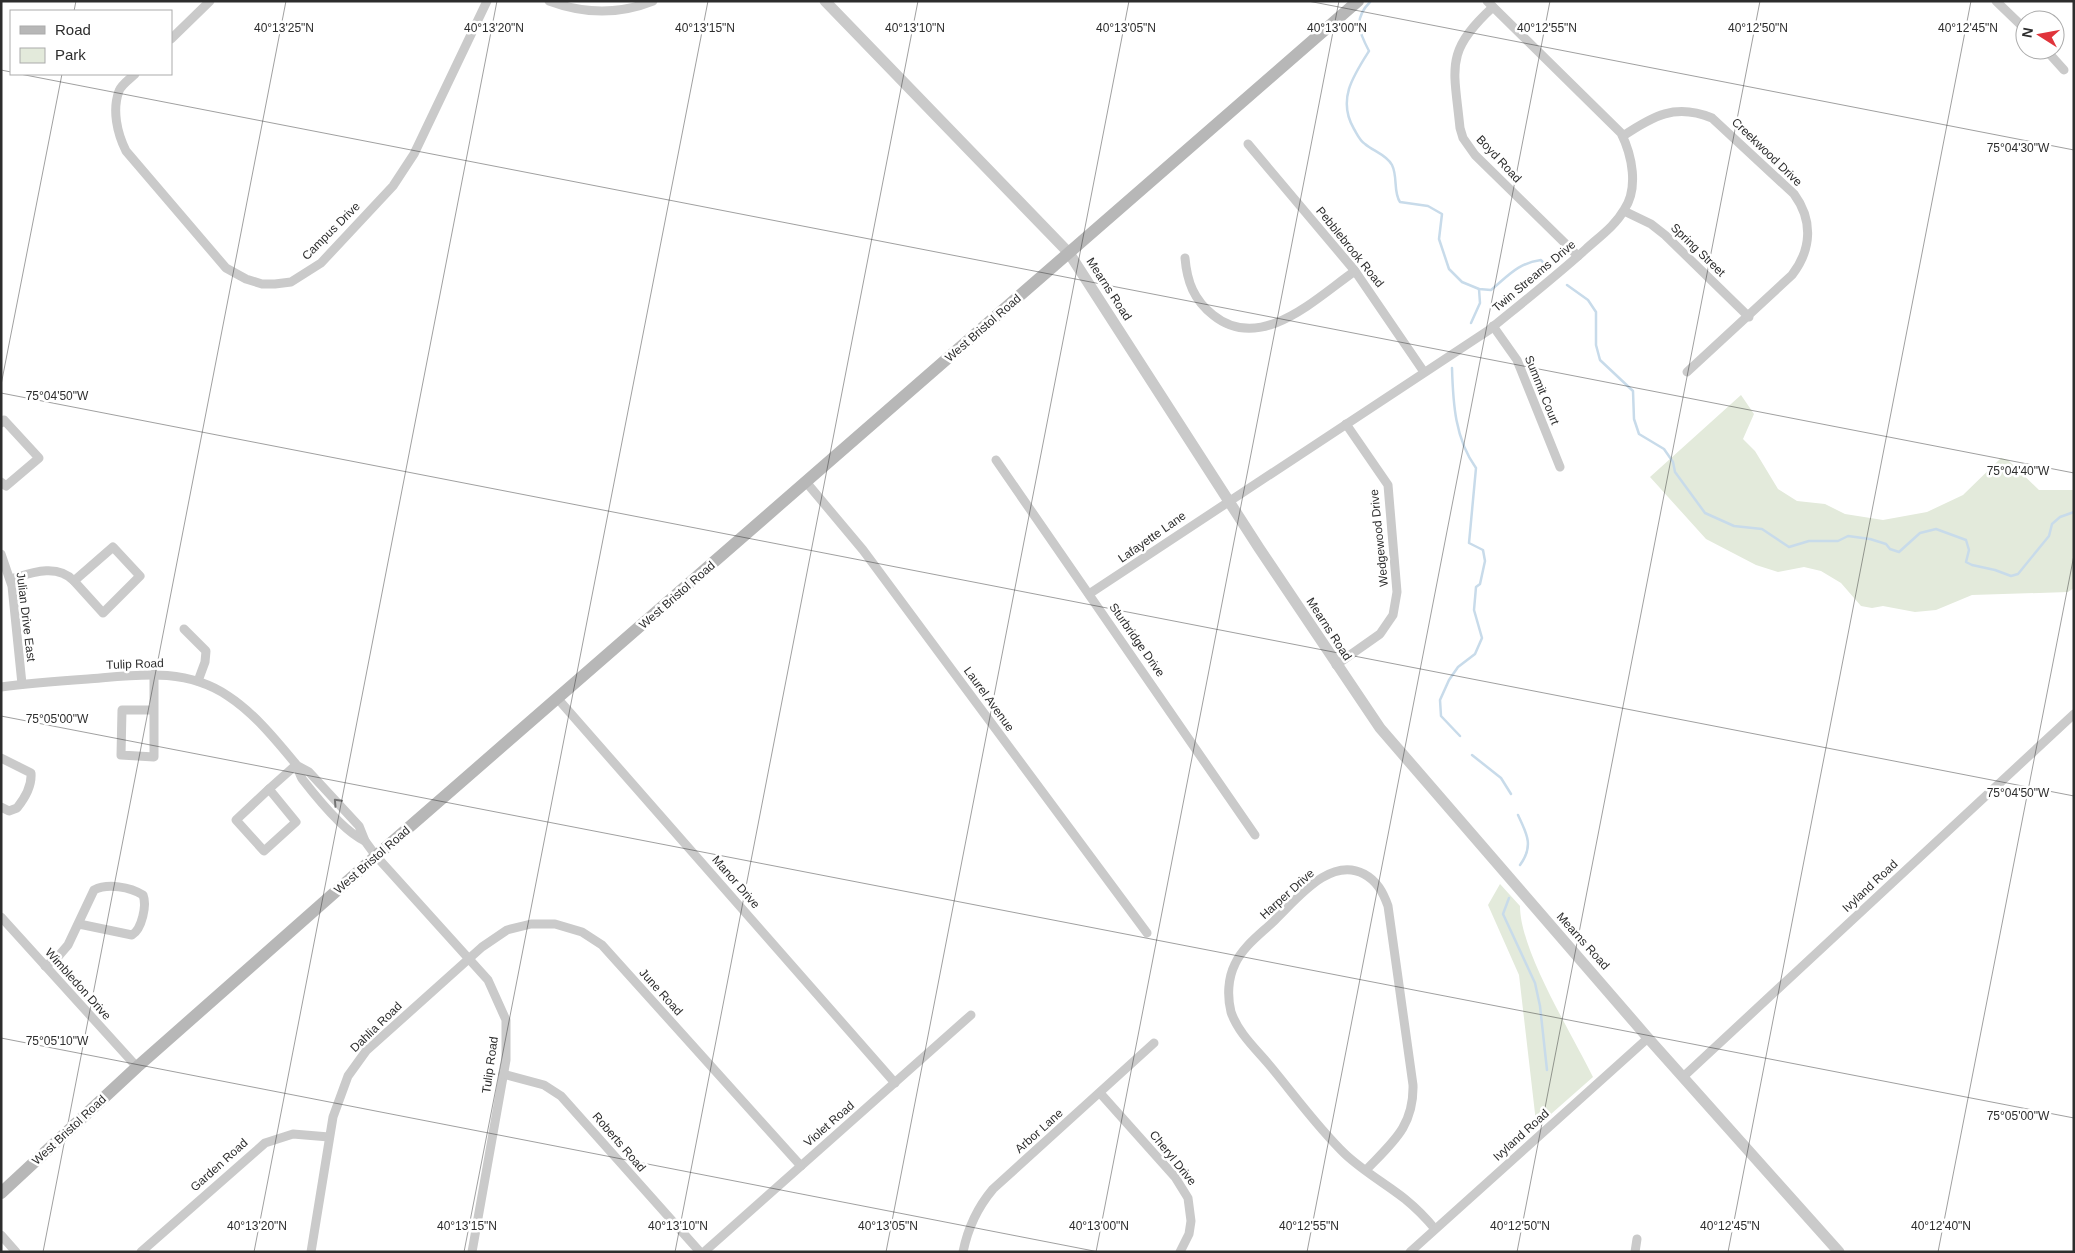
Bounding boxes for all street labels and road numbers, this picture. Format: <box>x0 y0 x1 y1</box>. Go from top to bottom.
street label: Creekwood Drive <box>1729 115 1805 189</box>
street label: Boyd Road <box>1474 133 1524 185</box>
street label: Campus Drive <box>299 199 363 263</box>
street label: Pebblebrook Road <box>1313 204 1387 290</box>
street label: Spring Street <box>1668 221 1729 280</box>
street label: Twin Streams Drive <box>1490 237 1579 315</box>
street label: Mearns Road <box>1084 255 1134 323</box>
street label: West Bristol Road <box>942 291 1024 365</box>
street label: Summit Court <box>1522 353 1562 427</box>
street label: Wedgewood Drive <box>1367 488 1391 587</box>
street label: Lafayette Lane <box>1115 508 1189 566</box>
street label: West Bristol Road <box>636 558 718 632</box>
street label: Julian Drive East <box>14 571 39 663</box>
street label: Mearns Road <box>1304 595 1354 663</box>
street label: Sturbridge Drive <box>1106 600 1168 680</box>
street label: Tulip Road <box>106 656 164 672</box>
street label: Laurel Avenue <box>961 664 1017 734</box>
street label: West Bristol Road <box>331 823 413 897</box>
street label: Manor Drive <box>709 853 763 911</box>
street label: Ivyland Road <box>1840 857 1900 915</box>
street label: Harper Drive <box>1257 866 1317 922</box>
street label: Mearns Road <box>1554 910 1612 972</box>
street label: Wimbledon Drive <box>42 945 114 1023</box>
street label: June Road <box>636 966 686 1018</box>
street label: Dahlia Road <box>347 999 405 1055</box>
street label: Tulip Road <box>479 1036 501 1094</box>
street label: West Bristol Road <box>29 1092 109 1168</box>
street label: Violet Road <box>801 1098 857 1150</box>
street label: Arbor Lane <box>1012 1106 1066 1156</box>
street label: Ivyland Road <box>1490 1106 1552 1164</box>
street label: Roberts Road <box>589 1109 649 1175</box>
street label: Cheryl Drive <box>1147 1128 1199 1188</box>
street label: Garden Road <box>188 1136 250 1194</box>

